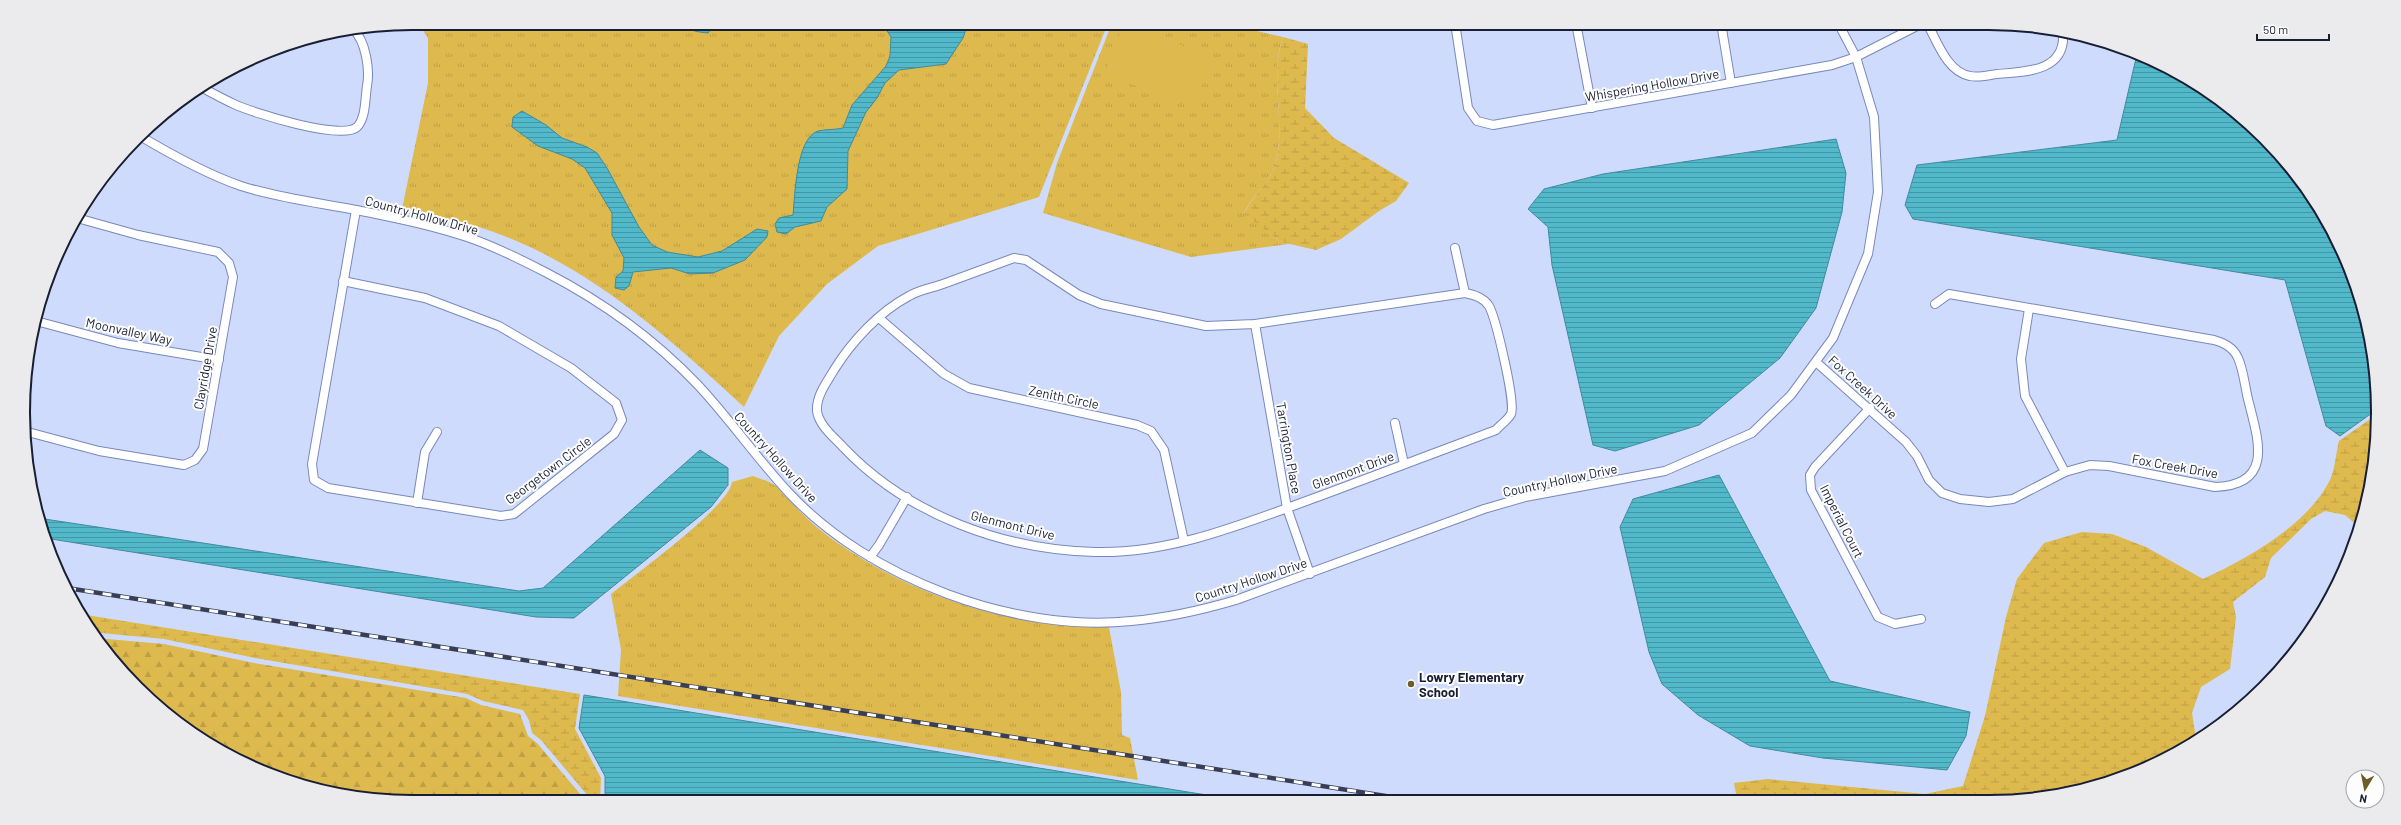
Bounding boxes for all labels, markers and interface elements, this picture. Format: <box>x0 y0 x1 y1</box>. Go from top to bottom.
scale bar <box>2257 16 2329 42</box>
text: 50 m <box>2263 22 2288 36</box>
street label: Whispering Hollow Drive <box>1584 65 1720 105</box>
street label: Country Hollow Drive <box>364 192 480 238</box>
street label: Moonvalley Way <box>84 314 174 348</box>
street label: Clayridge Drive <box>190 325 220 411</box>
street label: Fox Creek Drive <box>1825 352 1901 422</box>
street label: Zenith Circle <box>1027 382 1101 412</box>
street label: Tarrington Place <box>1273 401 1305 495</box>
street label: Country Hollow Drive <box>731 408 821 506</box>
street label: Georgetown Circle <box>502 433 594 507</box>
street label: Glenmont Drive <box>1310 448 1396 492</box>
street label: Fox Creek Drive <box>2131 451 2219 481</box>
street label: Country Hollow Drive <box>1501 460 1619 500</box>
street label: Imperial Court <box>1817 482 1867 560</box>
street label: Glenmont Drive <box>969 507 1057 543</box>
street label: Country Hollow Drive <box>1193 554 1309 606</box>
place label: Lowry Elementary School <box>1419 669 1525 700</box>
marker: Lowry Elementary School <box>1406 679 1416 689</box>
north arrow <box>2345 769 2385 809</box>
text: N <box>2358 792 2368 806</box>

